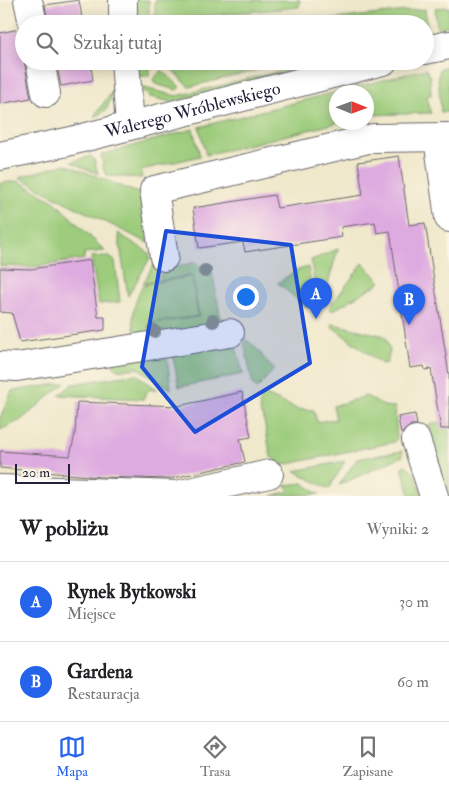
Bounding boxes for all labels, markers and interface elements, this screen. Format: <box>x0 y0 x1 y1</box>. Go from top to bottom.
search box <box>15 15 434 70</box>
icon: search <box>33 29 61 57</box>
text: Szukaj tutaj <box>73 31 162 55</box>
street label: Walerego Wróblewskiego <box>101 76 283 144</box>
north arrow <box>329 85 374 130</box>
pin: A <box>300 278 332 319</box>
your location <box>233 284 259 310</box>
pin: B <box>393 284 425 325</box>
scale bar <box>15 461 70 484</box>
text: 20 m <box>22 464 50 481</box>
text: W pobliżu <box>20 515 109 542</box>
text: Wyniki: 2 <box>367 519 429 539</box>
text: Rynek Bytkowski <box>67 580 196 604</box>
text: A <box>31 592 41 612</box>
text: 30 m <box>399 592 429 612</box>
text: Miejsce <box>67 604 116 624</box>
text: Gardena <box>67 660 133 684</box>
text: B <box>31 672 41 692</box>
text: 60 m <box>397 672 429 692</box>
text: Restauracja <box>67 684 140 704</box>
tab: Mapa <box>56 733 88 780</box>
tab: Trasa <box>200 733 230 780</box>
tab: Zapisane <box>342 733 393 780</box>

